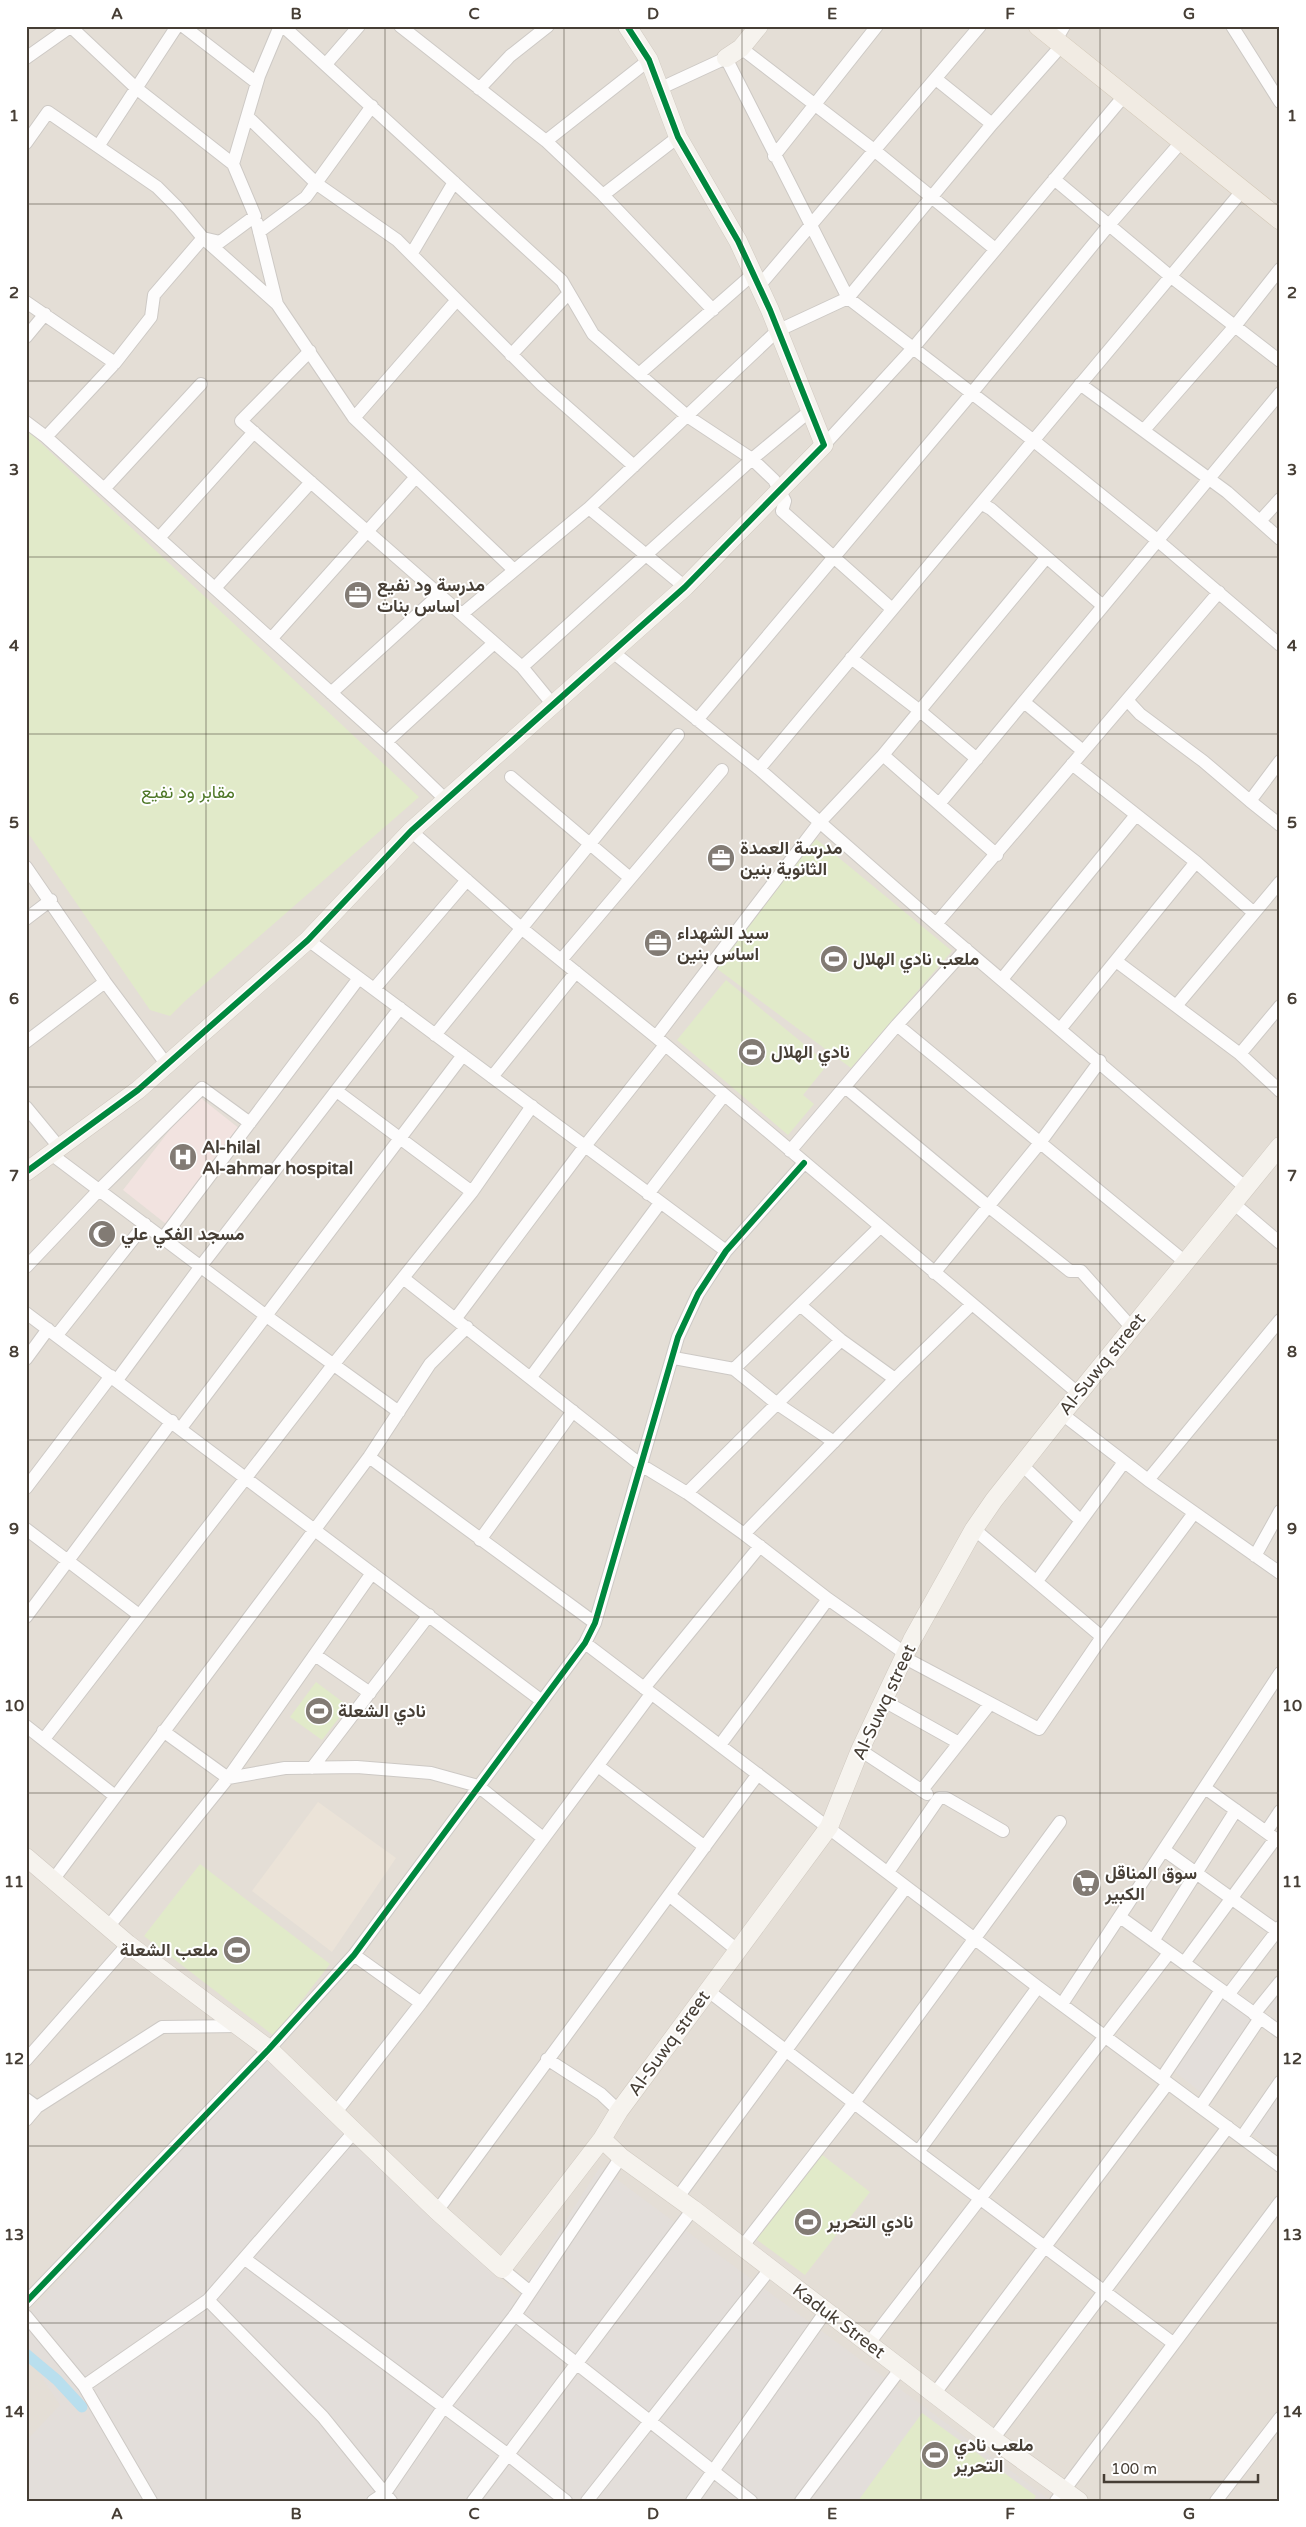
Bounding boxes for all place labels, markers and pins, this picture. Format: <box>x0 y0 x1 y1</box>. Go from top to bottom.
place label: مدرسة ود نفيع اساس بنات <box>377 574 485 617</box>
office icon: مدرسة ود نفيع اساس بنات <box>343 580 373 610</box>
place label: مدرسة العمدة الثانوية بنين <box>740 837 843 880</box>
office icon: مدرسة العمدة الثانوية بنين <box>706 843 736 873</box>
place label: سيد الشهداء اساس بنين <box>677 922 769 965</box>
office icon: سيد الشهداء اساس بنين <box>643 928 673 958</box>
sports icon: ملعب نادي الهلال <box>819 944 849 974</box>
place label: ملعب نادي الهلال <box>853 948 980 974</box>
sports icon: نادي الهلال <box>737 1037 767 1067</box>
place label: نادي الهلال <box>771 1041 850 1067</box>
place label: Al-hilal Al-ahmar hospital <box>202 1136 353 1179</box>
hospital icon: Al-hilal Al-ahmar hospital <box>168 1142 198 1172</box>
mosque icon: مسجد الفكي علي <box>87 1219 117 1249</box>
place label: مسجد الفكي علي <box>121 1223 245 1249</box>
sports icon: نادي الشعلة <box>304 1696 334 1726</box>
place label: نادي الشعلة <box>338 1700 426 1726</box>
place label: سوق المناقل الكبير <box>1104 1862 1197 1905</box>
supermarket icon: سوق المناقل الكبير <box>1071 1868 1101 1898</box>
sports icon: ملعب الشعلة <box>222 1935 252 1965</box>
place label: ملعب الشعلة <box>120 1939 218 1961</box>
sports icon: نادي التحرير <box>793 2207 823 2237</box>
place label: نادي التحرير <box>826 2211 913 2237</box>
place label: ملعب نادي التحرير <box>953 2434 1034 2477</box>
sports icon: ملعب نادي التحرير <box>920 2440 950 2470</box>

